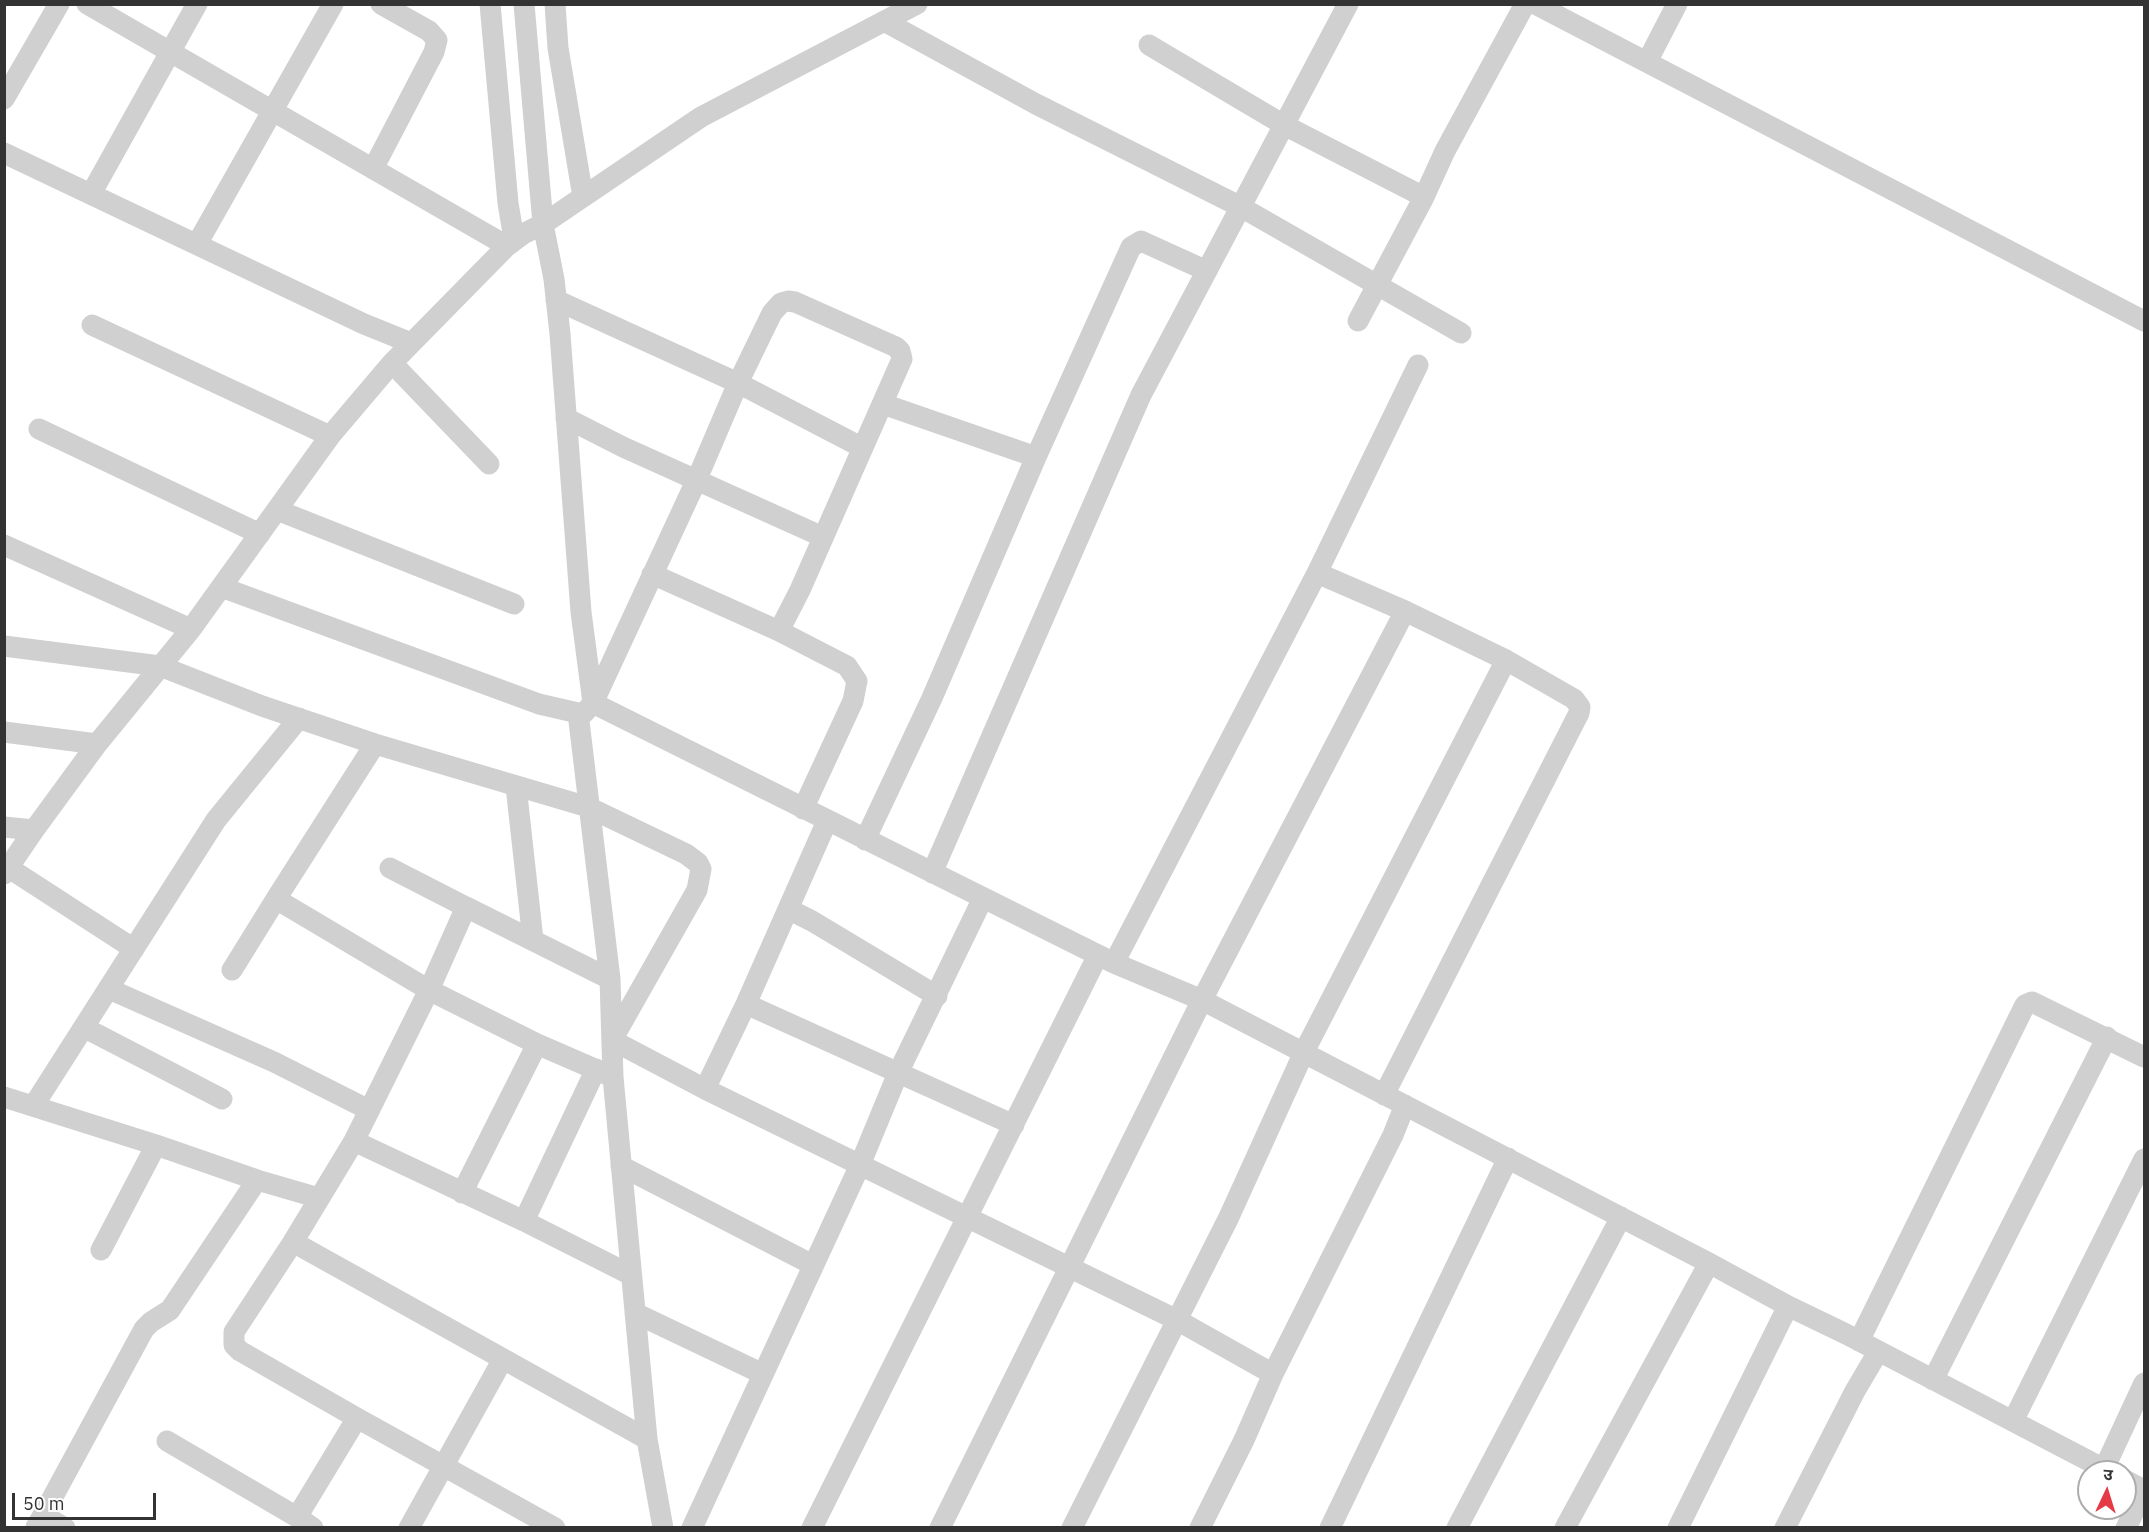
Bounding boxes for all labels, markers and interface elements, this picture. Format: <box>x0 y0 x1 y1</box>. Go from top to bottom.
north arrow <box>2077 1460 2137 1520</box>
text: उ <box>2103 1464 2113 1484</box>
scale bar <box>15 1481 159 1519</box>
text: 50 m <box>23 1492 65 1515</box>

